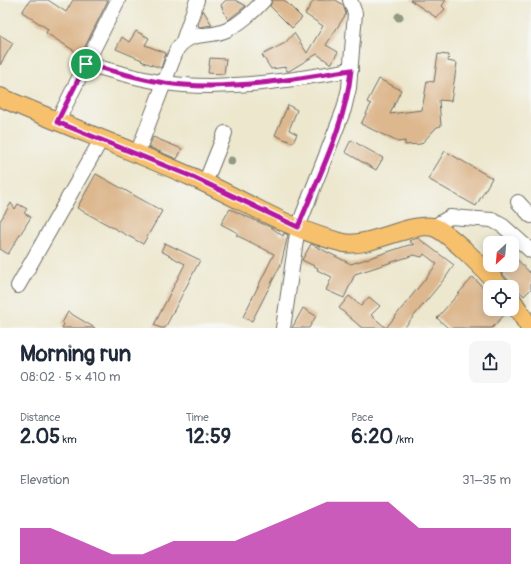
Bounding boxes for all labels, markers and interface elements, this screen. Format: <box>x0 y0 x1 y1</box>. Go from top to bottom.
pin <box>69 47 103 81</box>
icon: arrive <box>75 53 97 75</box>
north arrow <box>483 236 519 272</box>
map controls <box>483 236 519 316</box>
button: locate <box>483 280 519 316</box>
text: Morning run <box>20 340 131 368</box>
button: share <box>469 341 511 383</box>
text: 08:02 · 5 × 410 m <box>20 369 121 385</box>
text: Distance <box>20 411 60 424</box>
text: Time <box>186 411 209 424</box>
text: Pace <box>351 411 373 424</box>
text: 2.05 <box>20 424 60 449</box>
text: 12:59 <box>186 424 231 449</box>
text: 6:20 <box>351 424 393 449</box>
text: km <box>60 433 77 446</box>
text: /km <box>393 433 414 446</box>
text: Elevation <box>20 472 70 488</box>
text: 31–35 m <box>462 472 511 488</box>

